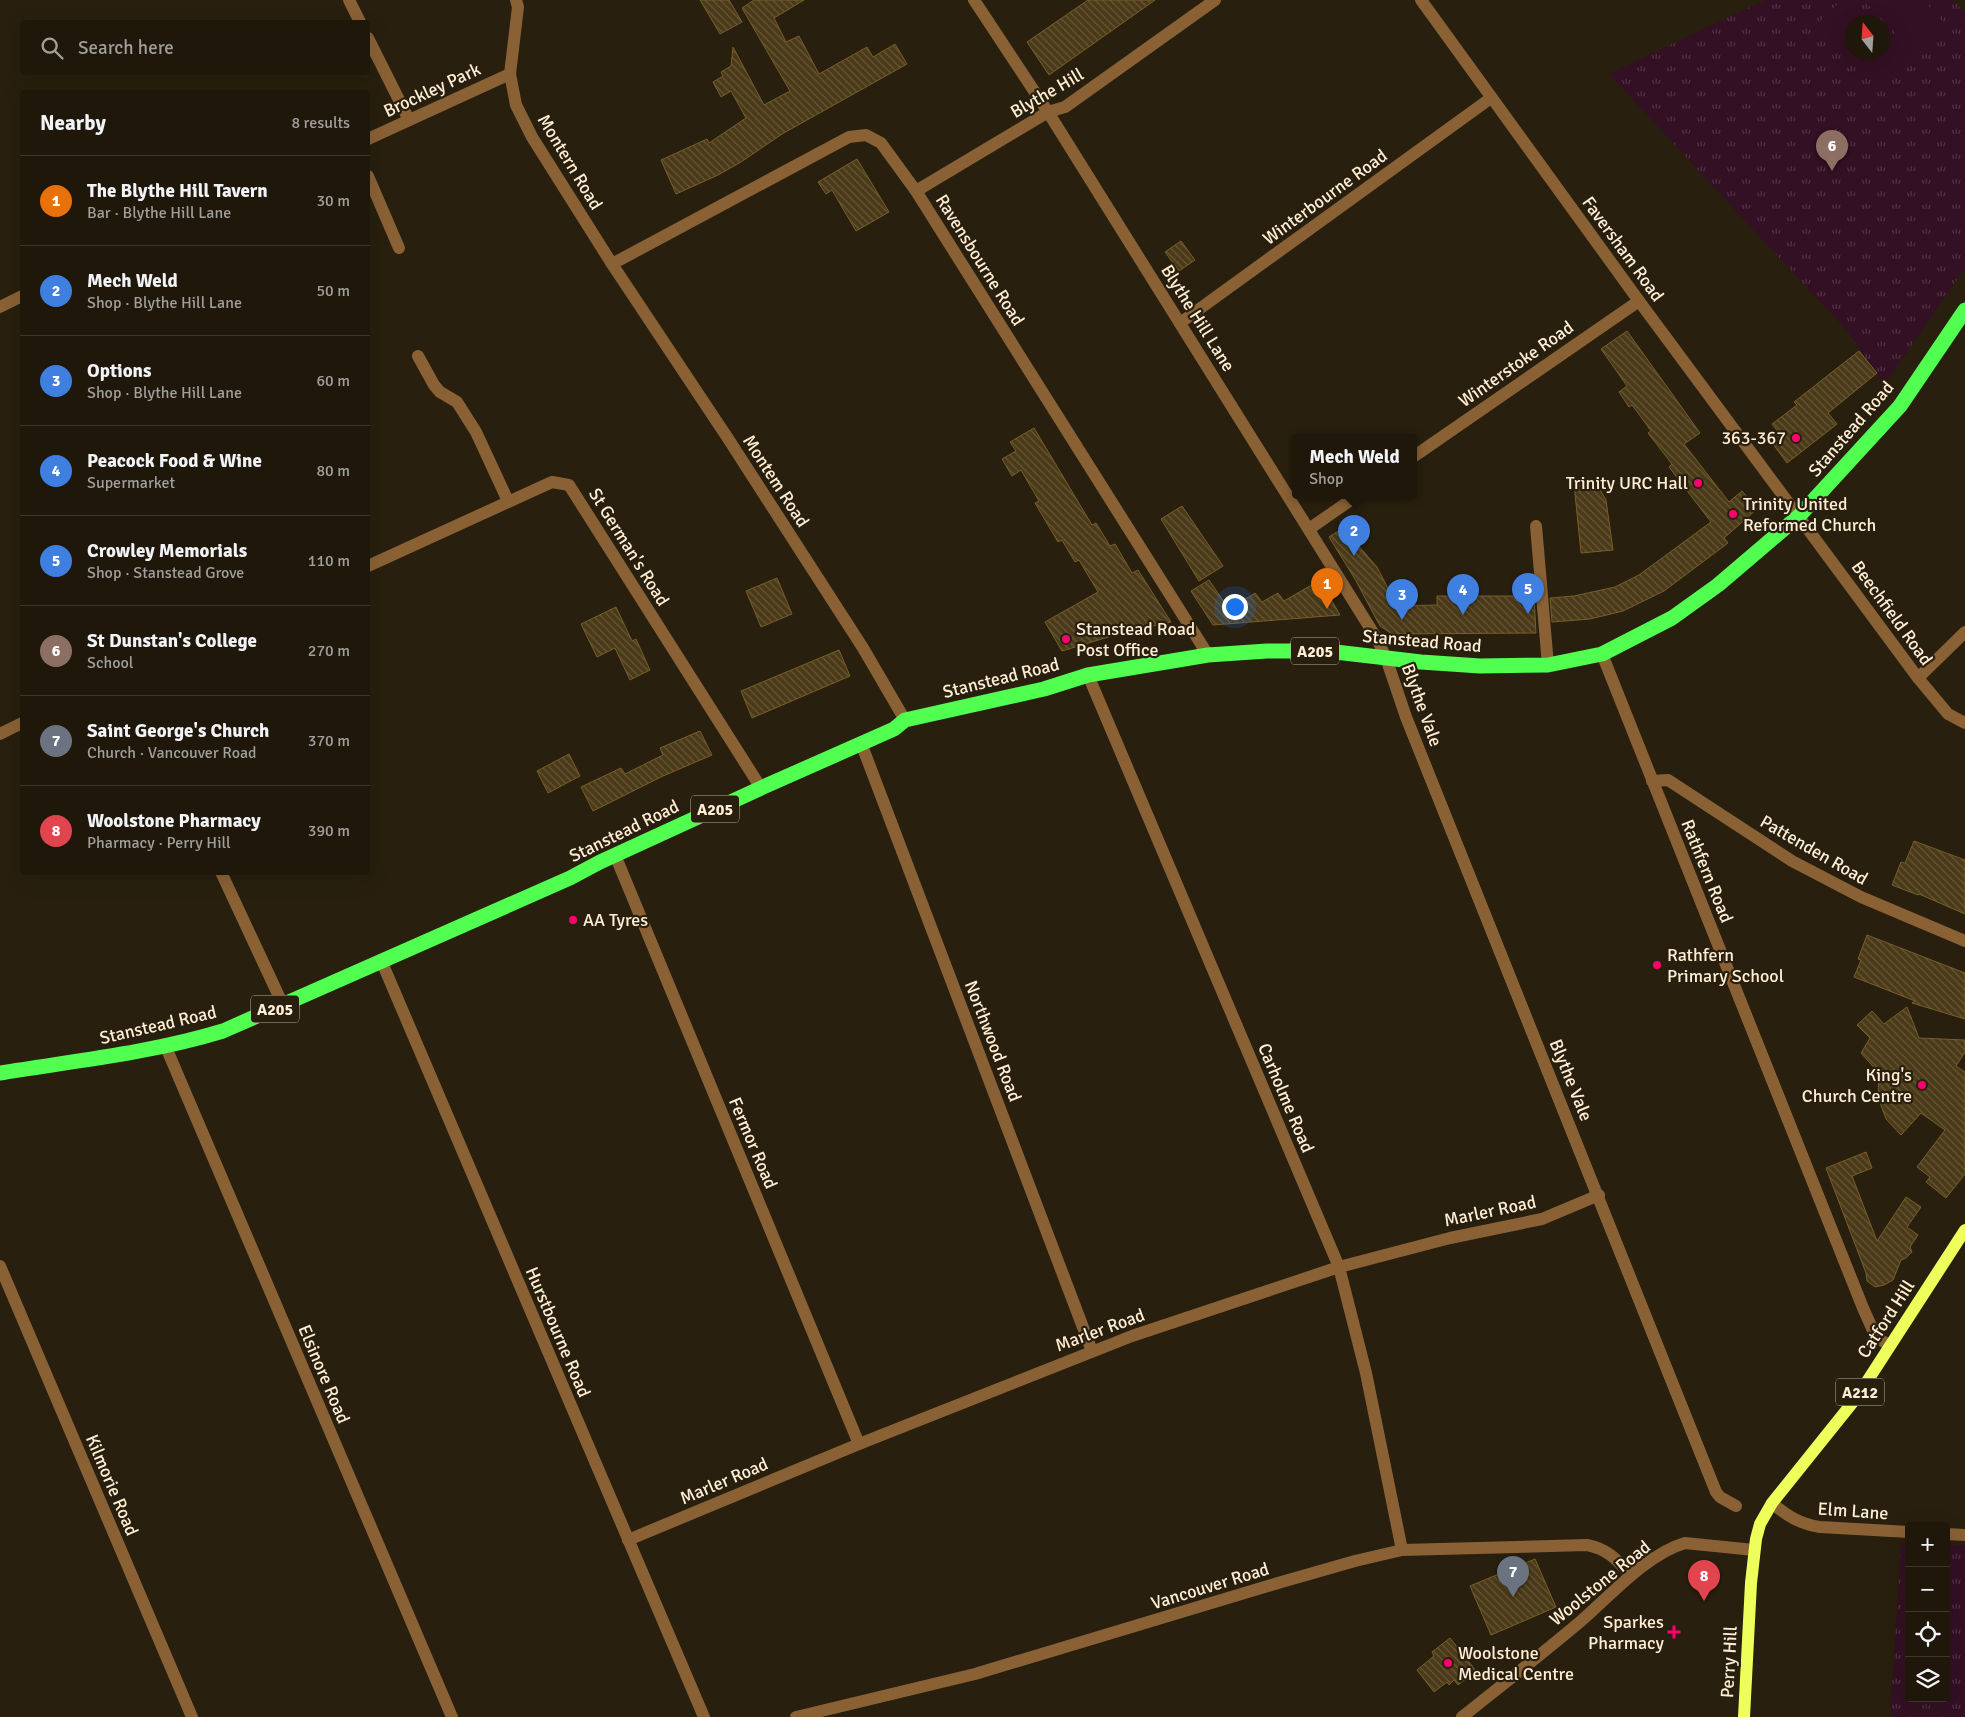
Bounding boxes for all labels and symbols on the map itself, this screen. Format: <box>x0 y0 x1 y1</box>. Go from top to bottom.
north arrow <box>1845 15 1890 60</box>
street label: Brockley Park <box>380 58 484 122</box>
street label: Blythe Hill <box>1006 63 1088 123</box>
street label: Montern Road <box>533 110 607 214</box>
pin: 6 <box>1816 130 1848 171</box>
street label: Winterbourne Road <box>1259 144 1391 250</box>
street label: Ravensbourne Road <box>931 190 1029 330</box>
street label: Faversham Road <box>1577 192 1669 306</box>
street label: Blythe Hill Lane <box>1156 260 1240 376</box>
street label: Winterstoke Road <box>1454 316 1578 412</box>
street label: Stanstead Road <box>1804 377 1898 481</box>
place label: 363-367 <box>1721 427 1786 449</box>
street label: Montem Road <box>738 431 814 531</box>
marker: 363-367 <box>1790 432 1802 444</box>
place label: Trinity URC Hall <box>1566 472 1688 494</box>
marker: Trinity URC Hall <box>1692 477 1704 489</box>
street label: St German's Road <box>584 484 674 610</box>
place label: Trinity United Reformed Church <box>1743 493 1876 536</box>
marker: Trinity United Reformed Church <box>1727 508 1739 520</box>
pin: 2 <box>1338 515 1370 556</box>
street label: Beechfield Road <box>1847 556 1937 670</box>
pin: 1 <box>1311 568 1343 609</box>
pin: 5 <box>1512 573 1544 614</box>
pin: 4 <box>1447 574 1479 615</box>
pin: 3 <box>1386 579 1418 620</box>
your location <box>1222 594 1248 620</box>
place label: Stanstead Road Post Office <box>1076 618 1195 661</box>
street label: Stanstead Road <box>1362 625 1482 657</box>
marker: Stanstead Road Post Office <box>1060 633 1072 645</box>
road number: A205 <box>1291 637 1339 664</box>
street label: Stanstead Road <box>940 653 1062 703</box>
street label: Blythe Vale <box>1397 661 1447 749</box>
street label: Stanstead Road <box>566 795 682 867</box>
road number: A205 <box>691 796 739 822</box>
street label: Pattenden Road <box>1756 810 1872 890</box>
street label: Rathfern Road <box>1676 816 1738 926</box>
place label: AA Tyres <box>583 909 648 931</box>
marker: AA Tyres <box>567 914 579 926</box>
place label: Rathfern Primary School <box>1667 944 1784 987</box>
marker: Rathfern Primary School <box>1651 959 1663 971</box>
street label: Northwood Road <box>960 977 1026 1105</box>
road number: A205 <box>251 996 299 1022</box>
street label: Stanstead Road <box>97 1001 219 1049</box>
street label: Blythe Vale <box>1545 1036 1597 1124</box>
street label: Carholme Road <box>1253 1040 1319 1156</box>
place label: King's Church Centre <box>1802 1064 1912 1107</box>
marker: King's Church Centre <box>1916 1079 1928 1091</box>
street label: Fermor Road <box>724 1094 782 1192</box>
street label: Marler Road <box>1442 1191 1538 1231</box>
street label: Hurstbourne Road <box>521 1264 595 1400</box>
street label: Catford Hill <box>1853 1276 1919 1362</box>
street label: Marler Road <box>1052 1304 1148 1356</box>
street label: Elsinore Road <box>293 1321 355 1427</box>
road number: A212 <box>1836 1378 1884 1405</box>
street label: Kilmorie Road <box>81 1431 143 1539</box>
street label: Marler Road <box>677 1453 771 1509</box>
street label: Elm Lane <box>1817 1498 1889 1524</box>
street label: Woolstone Road <box>1545 1536 1655 1630</box>
pin: 7 <box>1497 1556 1529 1597</box>
street label: Vancouver Road <box>1148 1558 1272 1614</box>
pin: 8 <box>1688 1560 1720 1601</box>
place label: Sparkes Pharmacy <box>1588 1611 1665 1654</box>
street label: Perry Hill <box>1716 1625 1742 1699</box>
marker: Sparkes Pharmacy <box>1668 1626 1680 1638</box>
place label: Woolstone Medical Centre <box>1458 1642 1574 1685</box>
marker: Woolstone Medical Centre <box>1442 1657 1454 1669</box>

